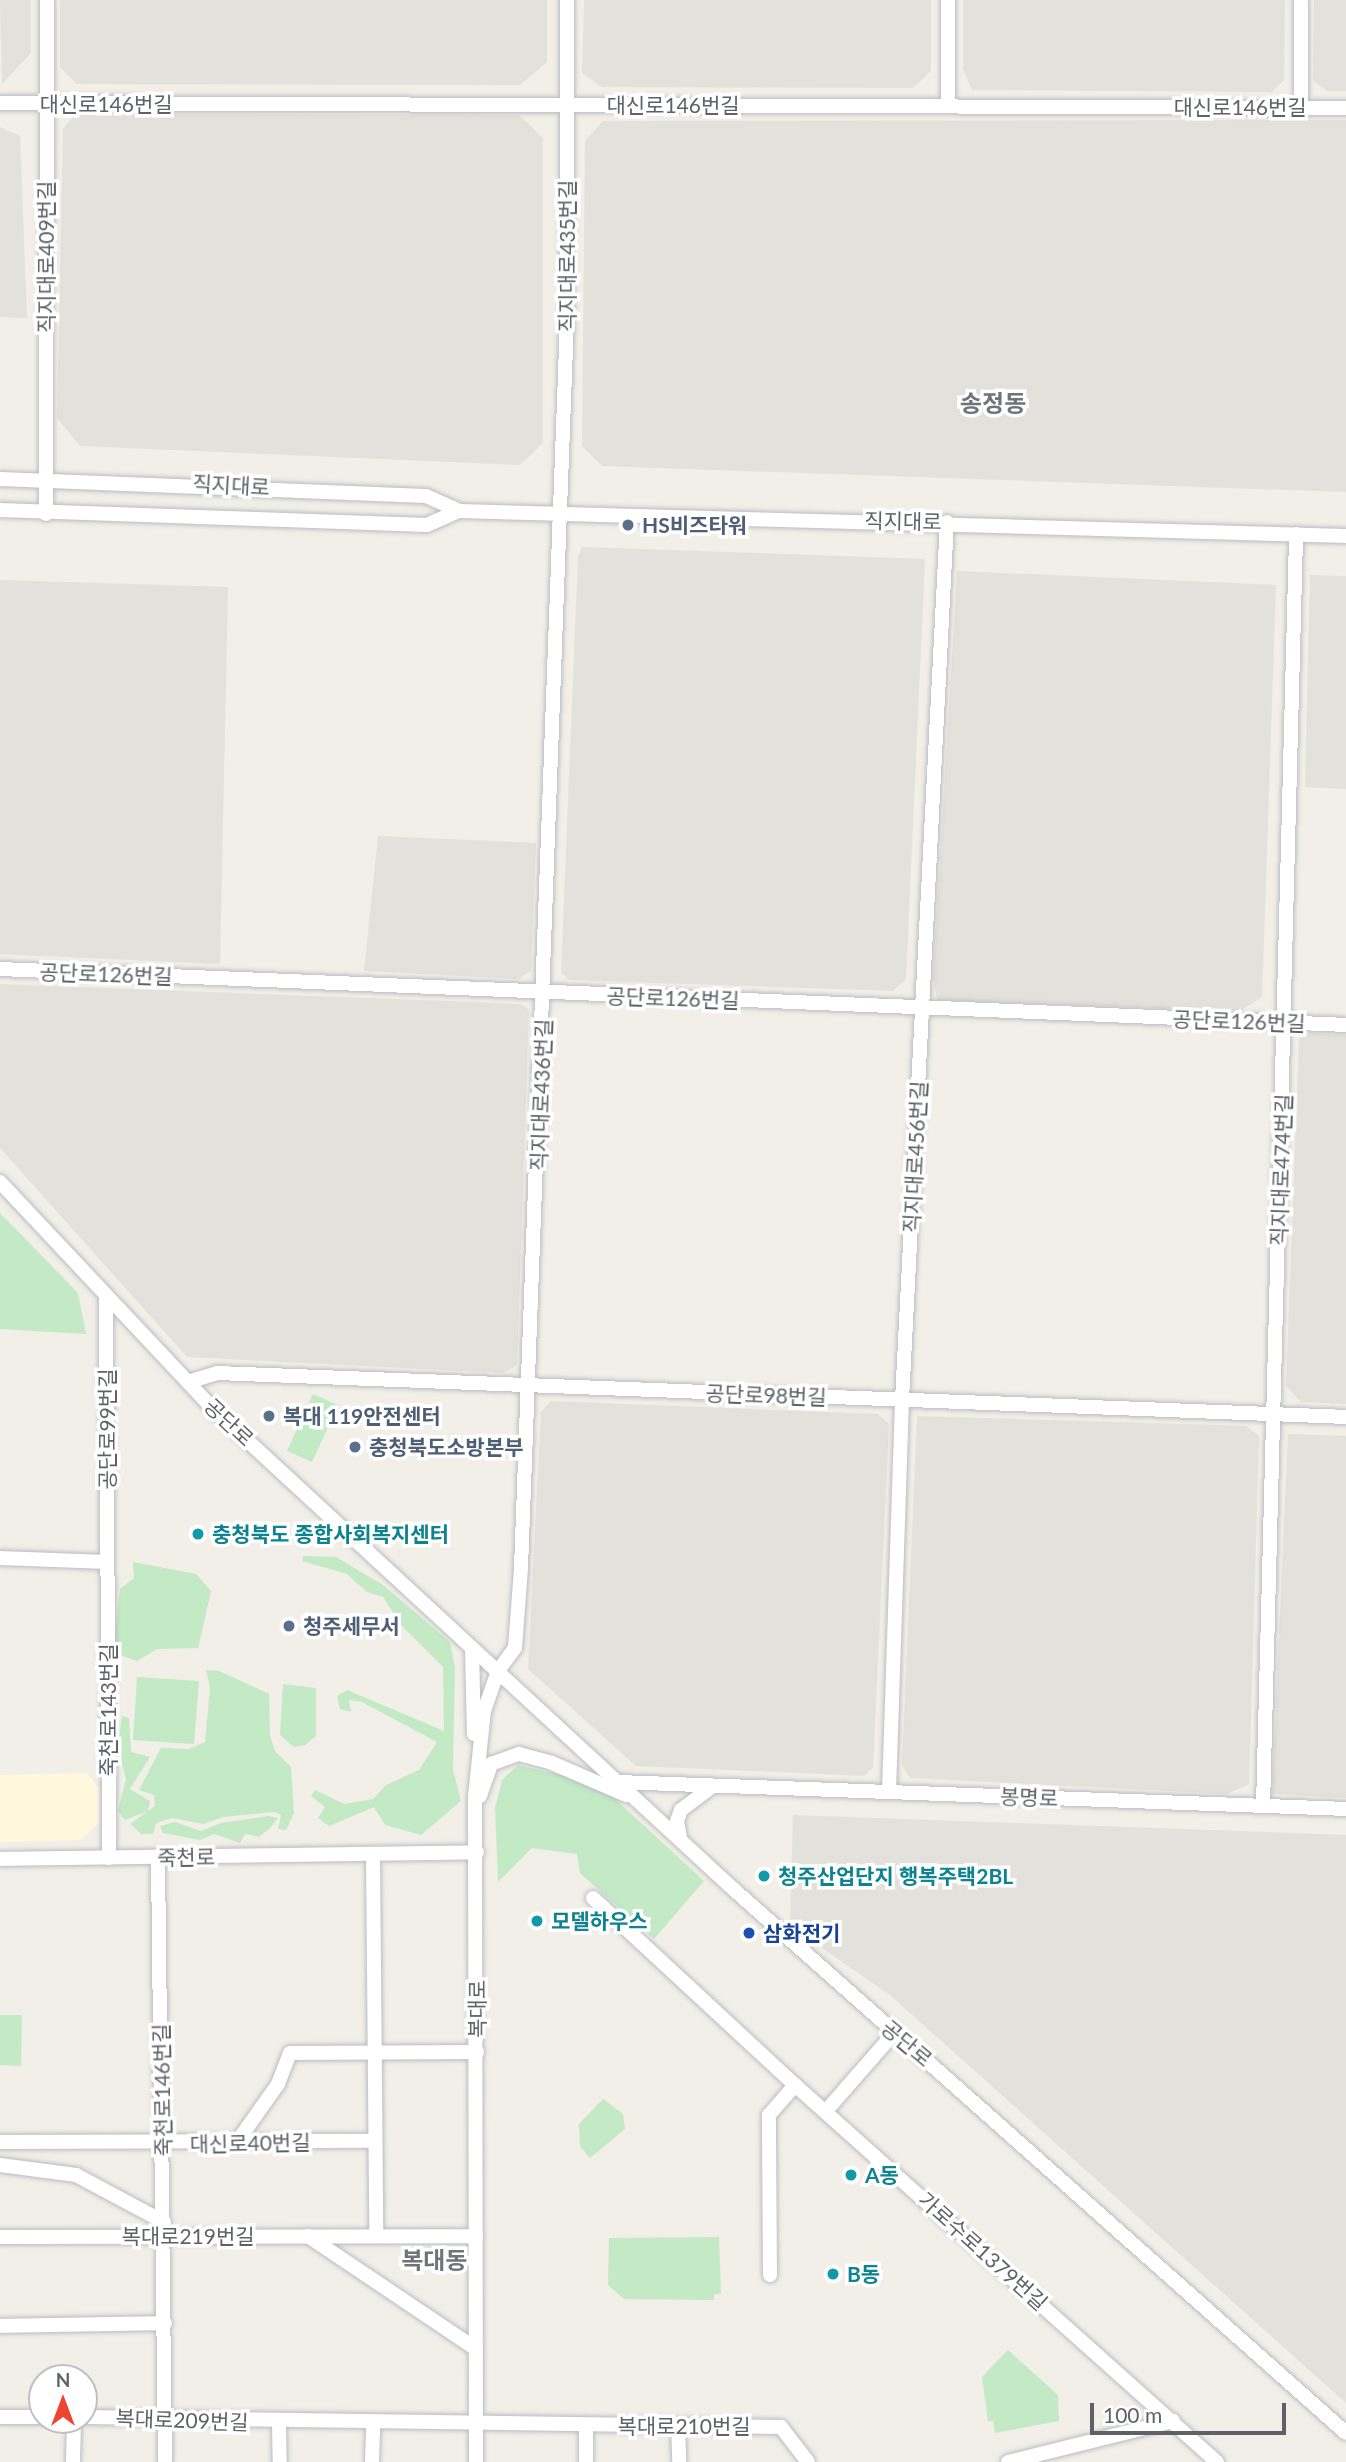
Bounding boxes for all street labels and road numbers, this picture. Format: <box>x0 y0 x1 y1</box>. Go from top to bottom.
street label: 대신로146번길 <box>39 91 173 117</box>
street label: 대신로146번길 <box>606 92 740 118</box>
street label: 대신로146번길 <box>1173 94 1307 120</box>
street label: 직지대로435번길 <box>554 180 580 332</box>
street label: 직지대로409번길 <box>33 181 59 333</box>
street label: 직지대로 <box>192 470 270 500</box>
street label: 직지대로 <box>864 508 942 534</box>
street label: 공단로126번길 <box>39 959 173 989</box>
street label: 공단로126번길 <box>606 983 740 1013</box>
street label: 공단로126번길 <box>1172 1006 1306 1036</box>
street label: 직지대로436번길 <box>526 1018 556 1172</box>
street label: 직지대로456번길 <box>898 1080 932 1234</box>
street label: 직지대로474번길 <box>1266 1093 1296 1247</box>
street label: 공단로99번길 <box>94 1369 120 1489</box>
street label: 공단로98번길 <box>705 1380 827 1410</box>
street label: 공단로 <box>199 1393 259 1451</box>
street label: 죽천로143번길 <box>95 1643 121 1777</box>
street label: 봉명로 <box>1000 1783 1058 1811</box>
street label: 죽천로 <box>157 1844 215 1870</box>
street label: 복대로 <box>464 1980 490 2038</box>
street label: 공단로 <box>877 2015 937 2071</box>
street label: 죽천로146번길 <box>148 2023 176 2157</box>
street label: 대신로40번길 <box>189 2129 311 2157</box>
street label: 가로수로1379번길 <box>913 2187 1053 2315</box>
street label: 복대로219번길 <box>121 2223 255 2249</box>
street label: 복대로209번길 <box>115 2405 249 2435</box>
street label: 복대로210번길 <box>617 2413 751 2439</box>

